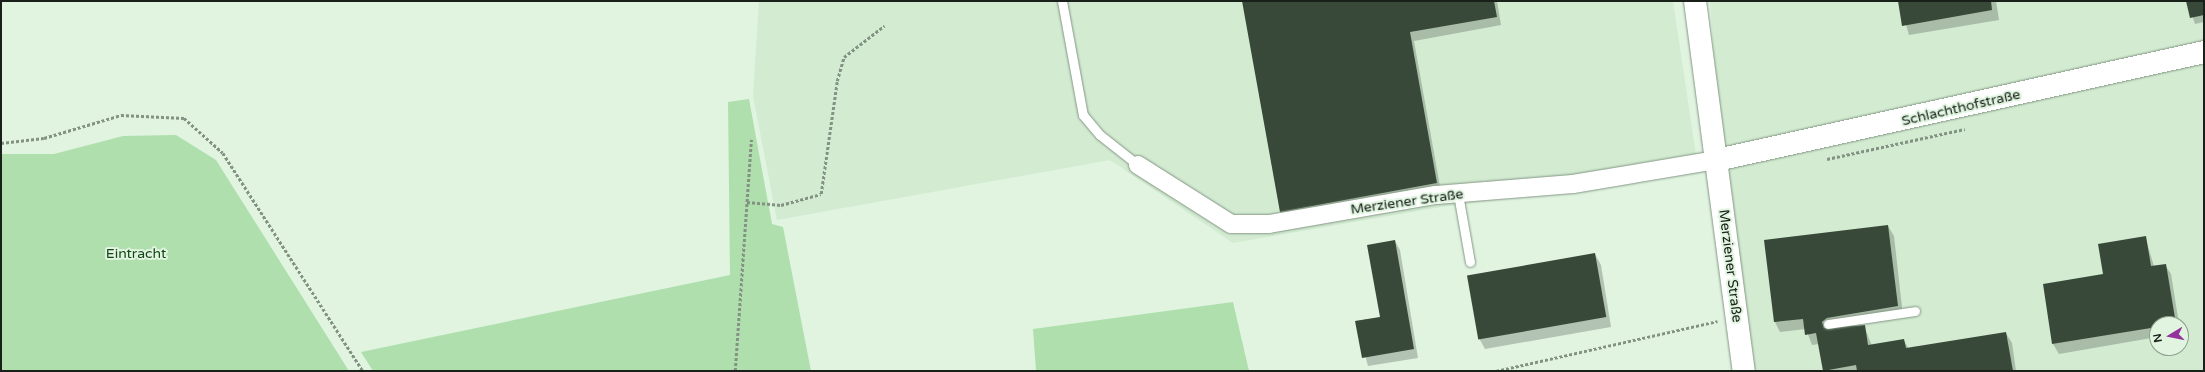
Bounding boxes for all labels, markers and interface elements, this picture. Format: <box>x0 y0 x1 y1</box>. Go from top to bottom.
street label: Schlachthofstraße <box>1900 86 2022 130</box>
street label: Merziener Straße <box>1349 186 1465 218</box>
street label: Merziener Straße <box>1715 209 1745 323</box>
park label: Eintracht <box>106 246 166 262</box>
north arrow <box>2149 316 2189 356</box>
text: N <box>2151 333 2165 343</box>

